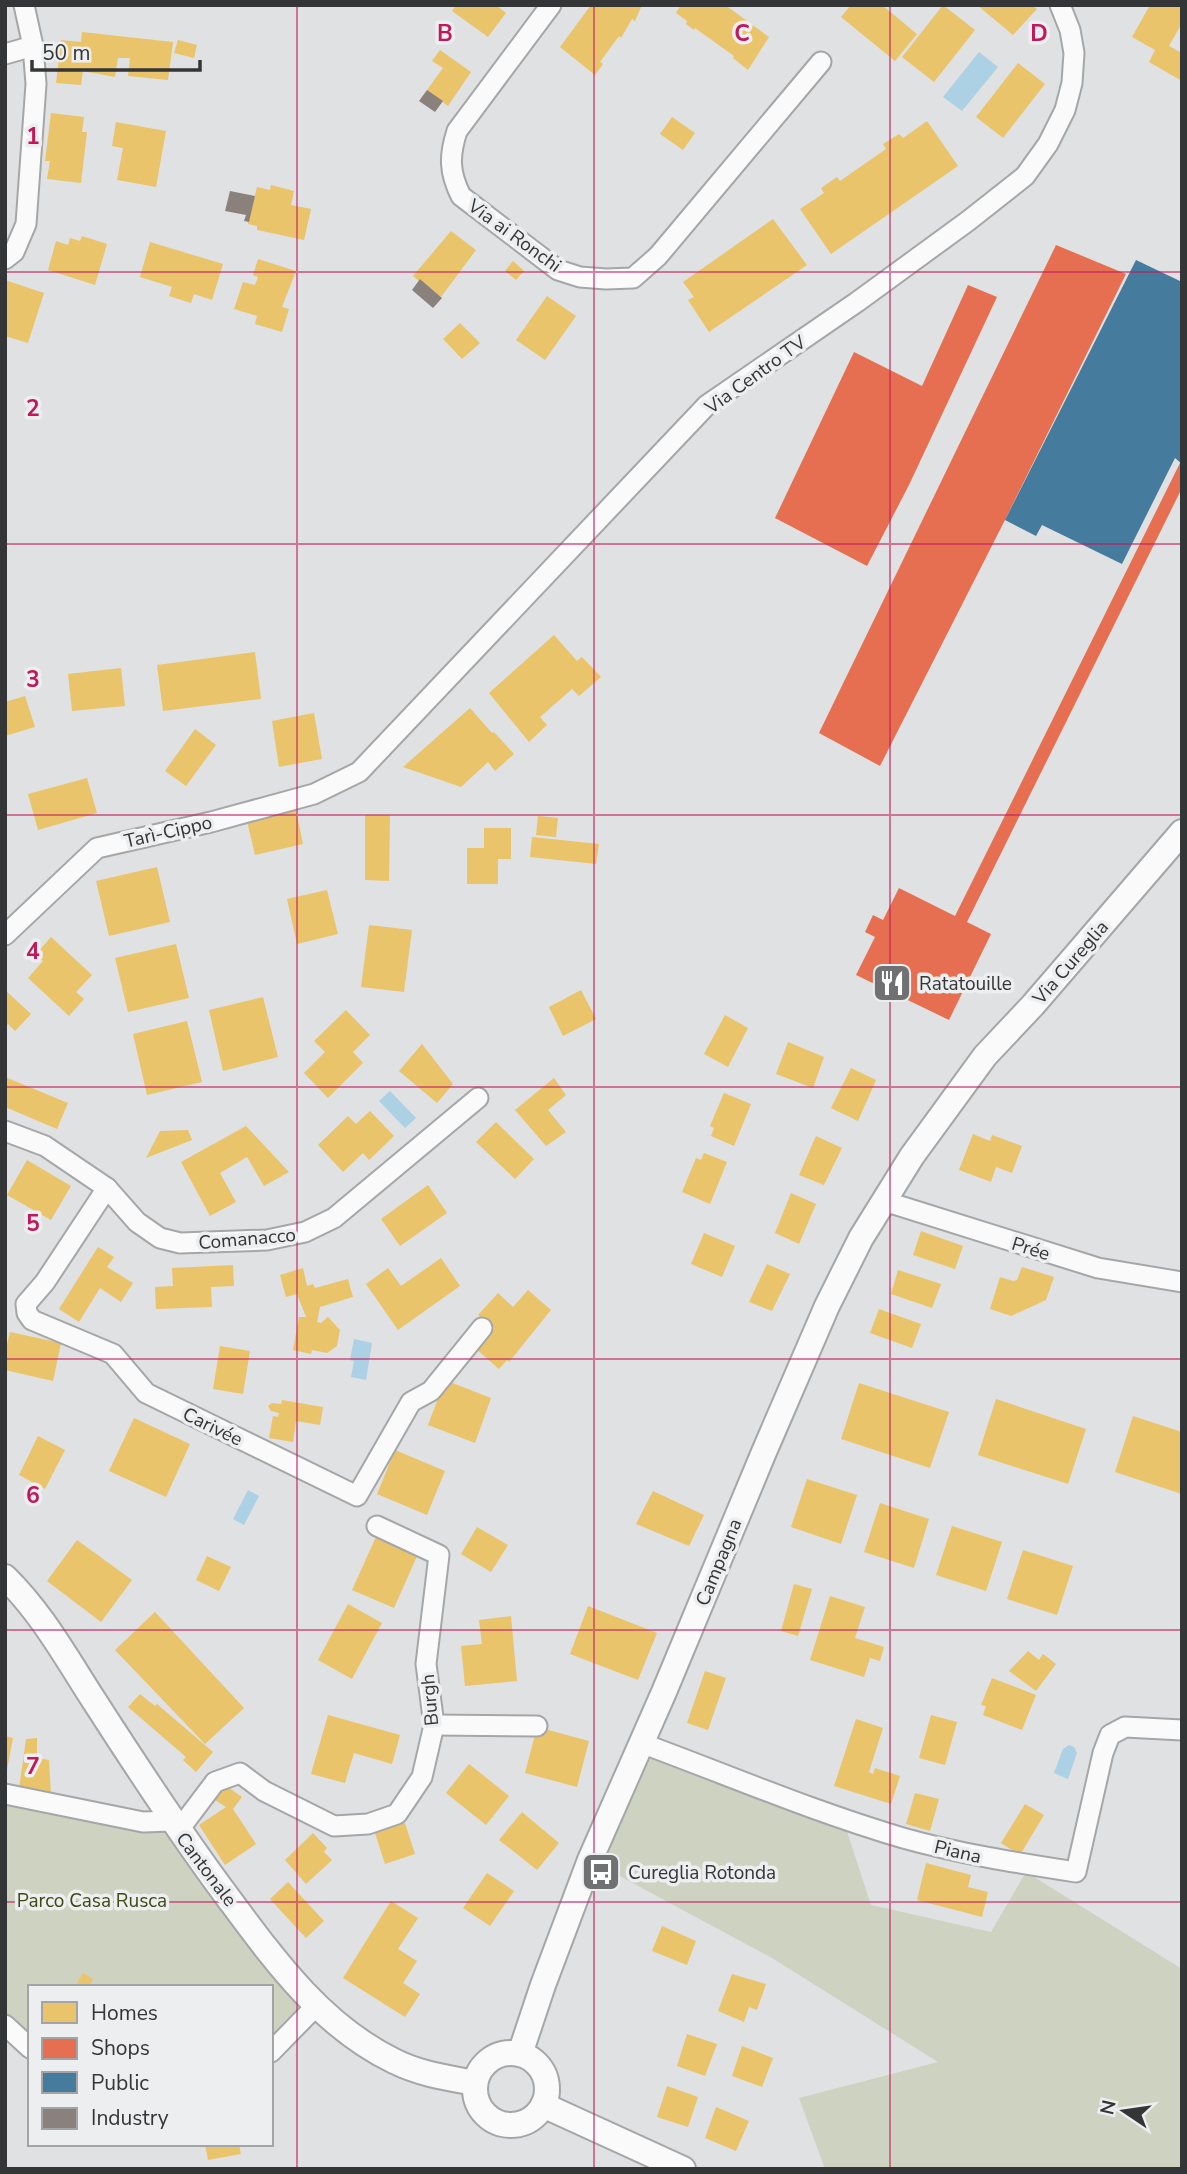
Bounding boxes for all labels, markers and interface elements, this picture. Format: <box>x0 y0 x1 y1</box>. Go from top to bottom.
text: B <box>437 18 453 49</box>
text: C <box>734 18 750 49</box>
text: D <box>1030 18 1048 49</box>
scale bar <box>32 28 200 72</box>
text: 50 m <box>42 39 91 67</box>
text: 1 <box>26 121 40 152</box>
street label: Via ai Ronchi <box>462 192 566 279</box>
street label: Via Centro TV <box>699 329 812 421</box>
text: 2 <box>26 393 40 424</box>
text: 3 <box>26 664 40 695</box>
street label: Tarì-Cippo <box>122 809 215 855</box>
street label: Via Cureglia <box>1026 915 1115 1011</box>
text: 4 <box>26 936 40 967</box>
restaurant icon: Ratatouille <box>871 962 913 1004</box>
place label: Ratatouille <box>919 971 1012 997</box>
text: 5 <box>26 1208 40 1239</box>
street label: Comanacco <box>197 1222 297 1256</box>
street label: Prée <box>1008 1231 1053 1267</box>
street label: Carivée <box>178 1401 247 1453</box>
text: 6 <box>26 1480 40 1511</box>
street label: Campagna <box>690 1515 748 1610</box>
street label: Burgh <box>415 1673 445 1727</box>
text: 7 <box>26 1751 40 1782</box>
street label: Cantonale <box>170 1827 243 1912</box>
street label: Piana <box>932 1834 984 1870</box>
bus stop icon: Cureglia Rotonda <box>580 1851 622 1893</box>
place label: Cureglia Rotonda <box>628 1860 776 1886</box>
park label: Parco Casa Rusca <box>17 1888 167 1914</box>
legend <box>28 1985 273 2146</box>
text: Homes <box>91 1999 158 2027</box>
text: Shops <box>91 2034 150 2062</box>
text: Public <box>91 2069 149 2097</box>
north arrow <box>1089 2076 1159 2146</box>
text: N <box>1094 2098 1123 2117</box>
text: Industry <box>91 2104 169 2132</box>

